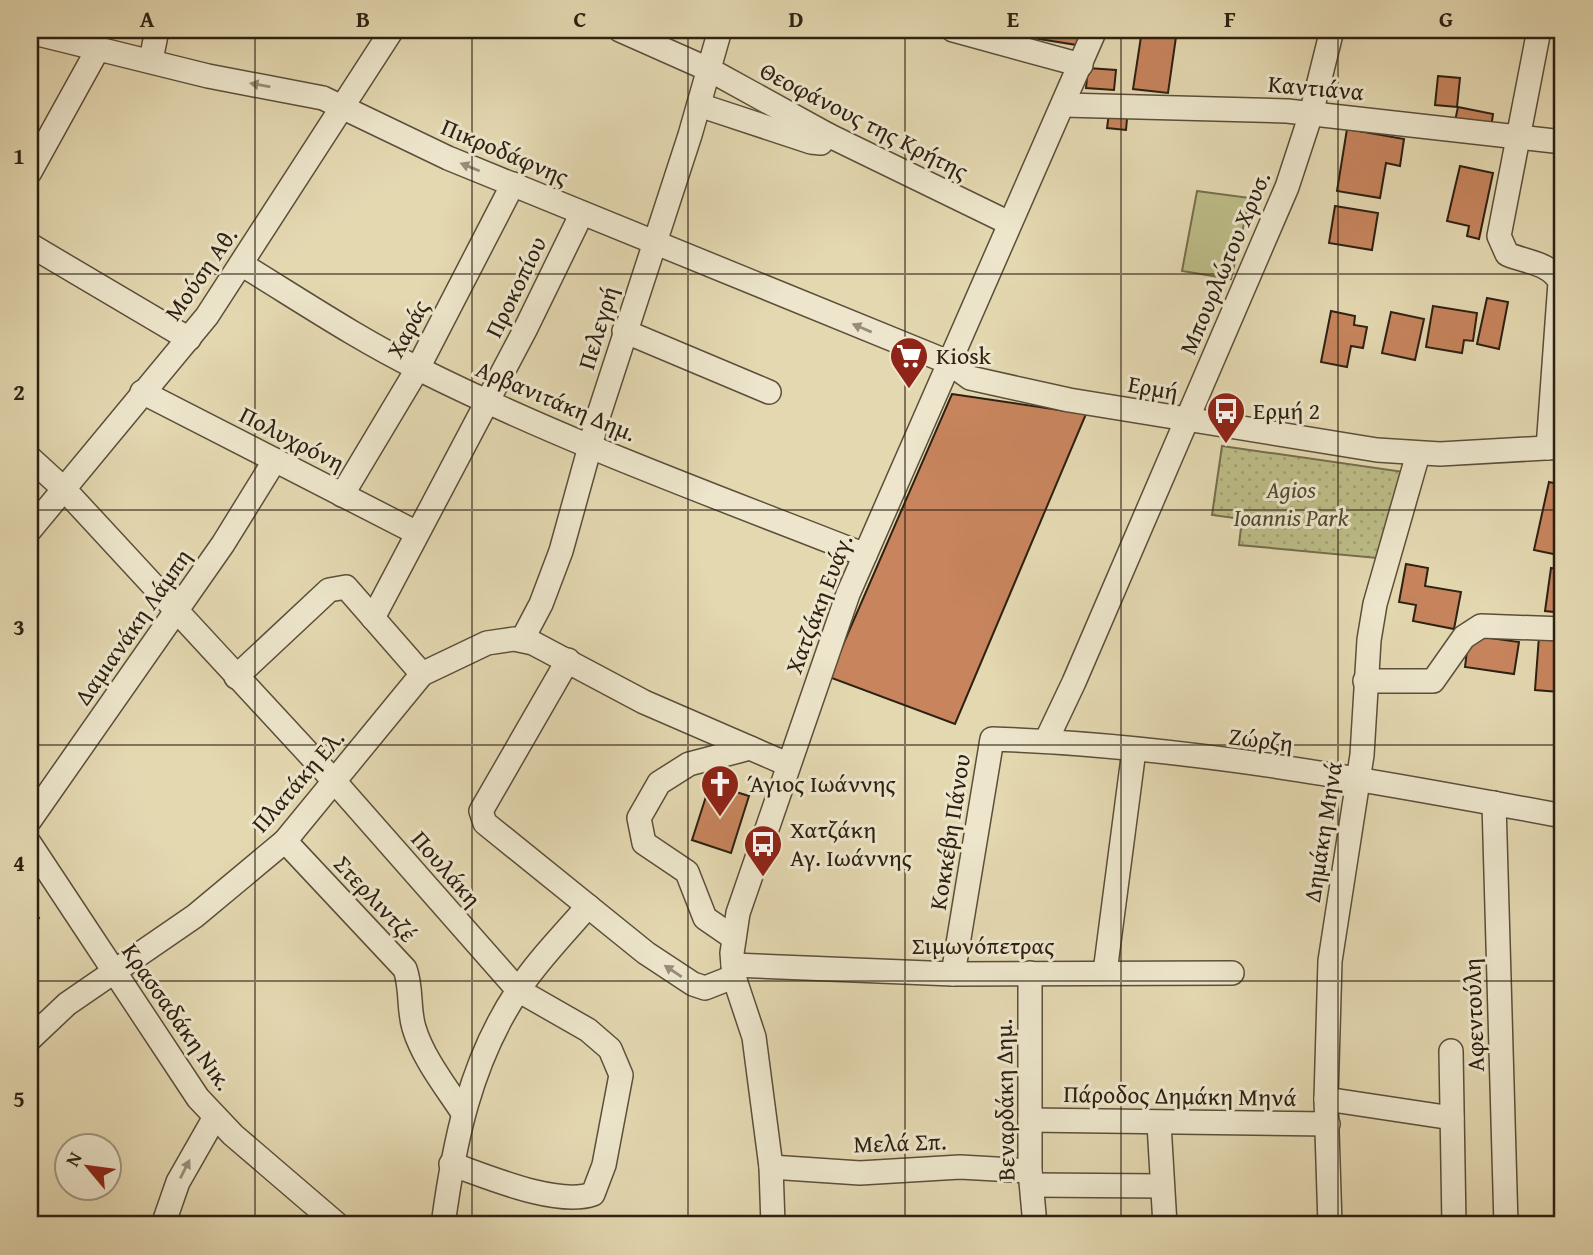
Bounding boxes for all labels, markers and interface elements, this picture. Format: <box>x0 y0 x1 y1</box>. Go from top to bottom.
text: A <box>140 2 155 35</box>
text: B <box>356 2 370 35</box>
text: C <box>573 2 587 35</box>
text: D <box>789 2 804 35</box>
text: E <box>1007 2 1019 35</box>
text: F <box>1224 2 1236 35</box>
text: G <box>1439 2 1453 35</box>
street label: Θεοφάνους της Κρήτης <box>754 53 975 188</box>
street label: Καντιάνα <box>1267 66 1365 109</box>
one-way arrow <box>249 79 271 90</box>
street label: Πικροδάφνης <box>436 109 574 194</box>
text: 1 <box>13 139 25 172</box>
one-way arrow <box>460 162 481 173</box>
street label: Μπουρλώτου Χρυσ. <box>1170 166 1279 360</box>
street label: Μούση Αθ. <box>156 220 246 328</box>
street label: Προκοπίου <box>476 230 555 343</box>
street label: Πελεγρή <box>568 282 627 374</box>
street label: Χαράς <box>378 293 438 364</box>
one-way arrow <box>852 322 873 333</box>
supermarket icon: Kiosk <box>888 335 930 390</box>
place label: Kiosk <box>936 338 992 373</box>
street label: Αρβανιτάκη Δημ. <box>471 351 642 450</box>
street label: Ερμή <box>1125 366 1181 409</box>
text: 2 <box>13 375 25 408</box>
bus stop icon: Ερμή 2 <box>1205 390 1247 445</box>
place label: Ερμή 2 <box>1253 393 1320 428</box>
street label: Πολυχρόνη <box>234 397 351 480</box>
park label: Agios Ioannis Park <box>1234 472 1348 535</box>
street label: Χατζάκη Ευάγ. <box>776 529 861 679</box>
street label: Δαμιανάκη Λάμπη <box>66 541 200 712</box>
text: 3 <box>13 610 25 643</box>
street label: Ζώρζη <box>1227 718 1295 761</box>
street label: Πλατάκη Ελ. <box>243 722 352 840</box>
street label: Κοκκέβη Πάνου <box>920 751 979 912</box>
street label: Δημάκη Μηνά <box>1294 759 1351 905</box>
church icon: Άγιος Ιωάννης <box>699 763 741 818</box>
place label: Άγιος Ιωάννης <box>747 766 896 801</box>
place label: Χατζάκη Αγ. Ιωάννης <box>790 812 912 875</box>
street label: Πουλάκη <box>403 823 490 915</box>
bus stop icon: Χατζάκη Αγ. Ιωάννης <box>742 823 784 878</box>
text: 4 <box>13 846 25 879</box>
street label: Στερλιντζέ <box>326 847 425 950</box>
street label: Σιμωνόπετρας <box>912 928 1054 963</box>
street label: Κρασσαδάκη Νικ. <box>114 936 241 1097</box>
street label: Αφεντούλη <box>1454 958 1493 1072</box>
one-way arrow <box>664 964 682 978</box>
street label: Βεναρδάκη Δημ. <box>986 1019 1023 1181</box>
street label: Πάροδος Δημάκη Μηνά <box>1063 1076 1297 1115</box>
text: 5 <box>13 1082 25 1115</box>
street label: Μελά Σπ. <box>853 1123 947 1162</box>
north arrow <box>52 1132 122 1202</box>
text: N <box>58 1146 89 1171</box>
one-way arrow <box>179 1159 190 1179</box>

